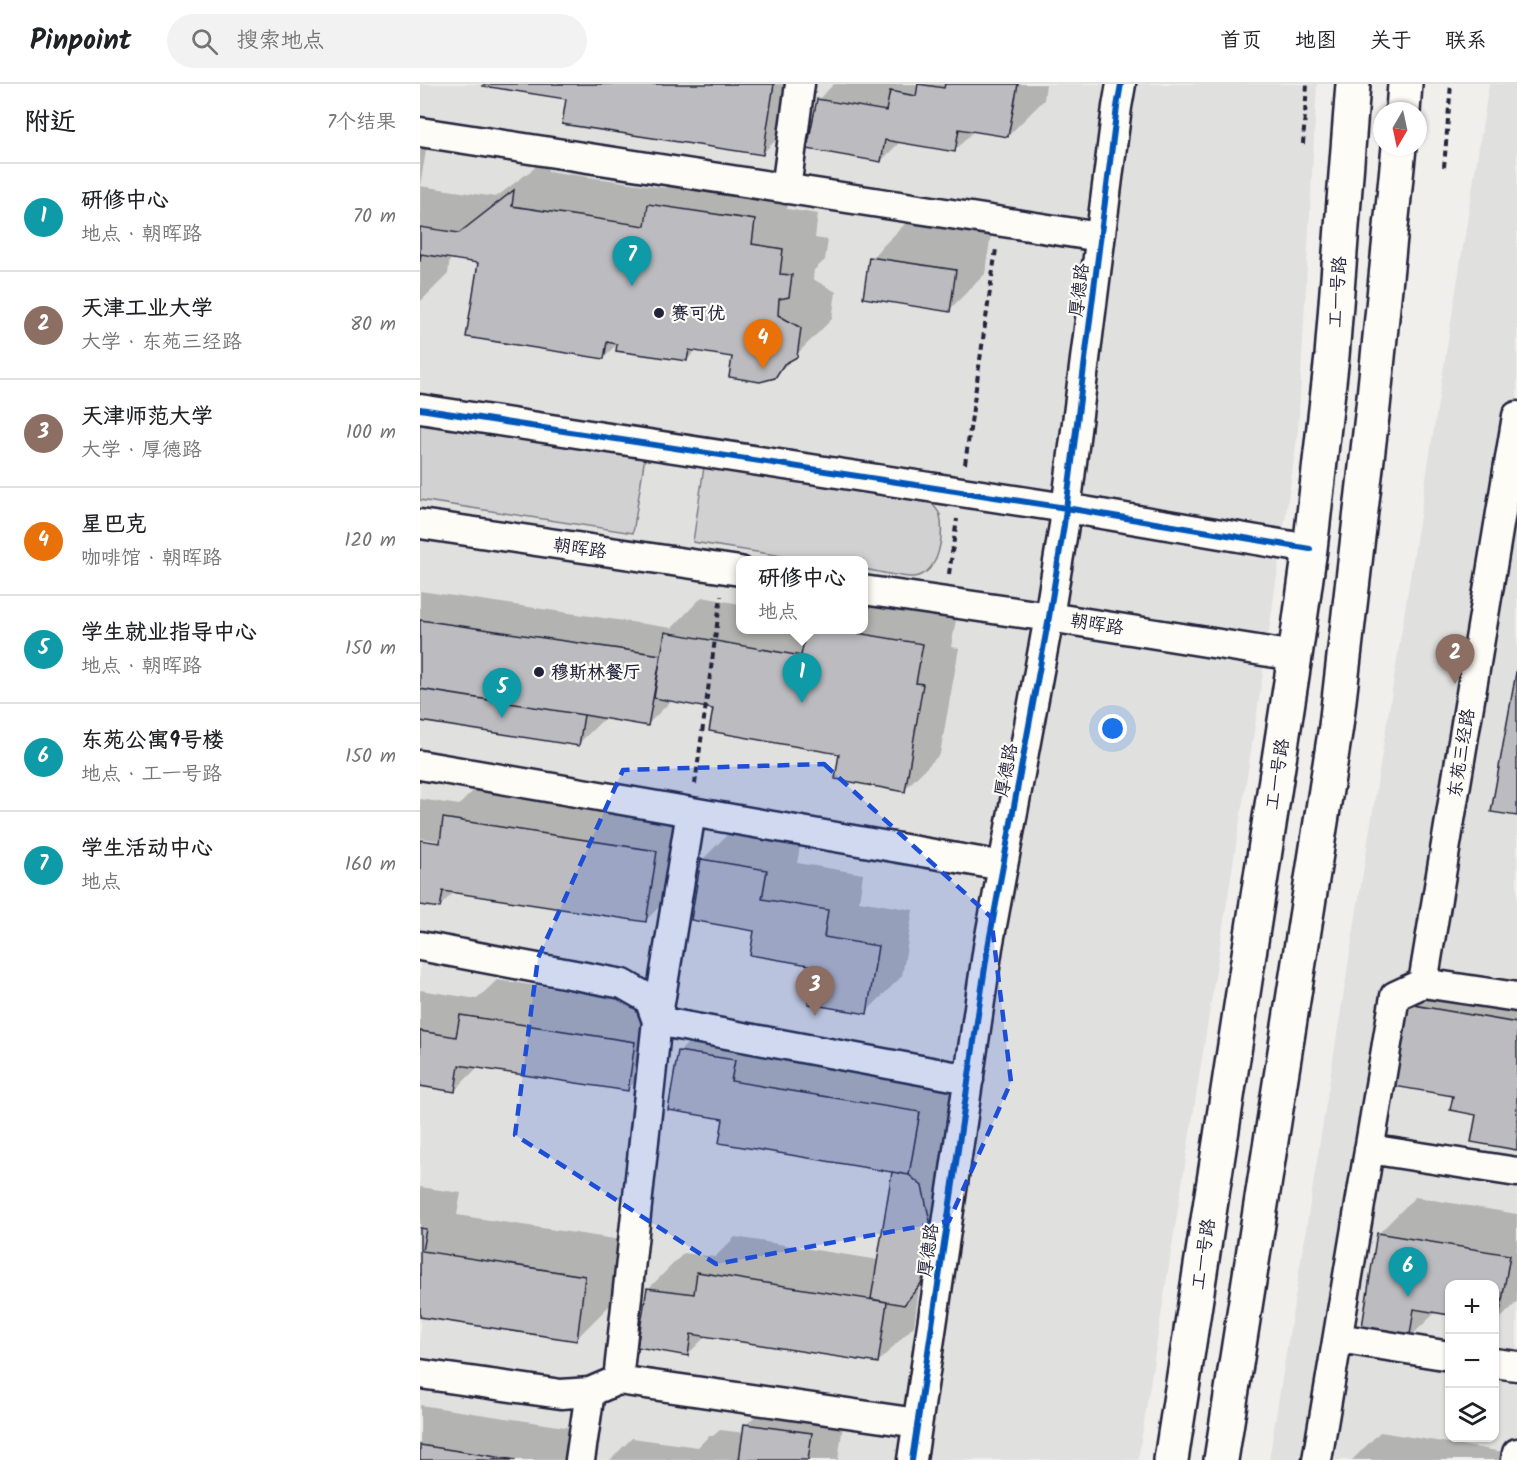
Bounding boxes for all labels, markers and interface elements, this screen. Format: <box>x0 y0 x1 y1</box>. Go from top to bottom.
search box <box>167 14 587 68</box>
text: Pinpoint <box>30 19 131 64</box>
text: 搜索地点 <box>236 24 324 59</box>
icon: search <box>188 25 221 58</box>
text: 首页 <box>1220 25 1262 58</box>
text: 地图 <box>1295 25 1337 58</box>
text: 关于 <box>1370 25 1412 58</box>
text: 联系 <box>1445 25 1487 58</box>
text: 附近 <box>24 102 76 144</box>
north arrow <box>1373 102 1427 156</box>
text: 7个结果 <box>327 107 396 139</box>
text: 研修中心 <box>81 184 169 219</box>
text: 1 <box>40 201 47 233</box>
text: 70 m <box>353 201 396 233</box>
text: 地点 · 朝晖路 <box>81 219 202 251</box>
pin: 7 <box>612 236 652 286</box>
street label: 工一号路 <box>1322 255 1355 329</box>
street label: 厚德路 <box>1063 262 1098 319</box>
text: 天津工业大学 <box>81 292 213 327</box>
place label: 赛可优 <box>671 300 725 329</box>
marker: 赛可优 <box>652 306 666 320</box>
text: 2 <box>38 309 49 341</box>
text: 80 m <box>350 309 396 341</box>
pin: 4 <box>744 320 782 369</box>
text: 大学 · 东苑三经路 <box>81 327 242 359</box>
text: 天津师范大学 <box>81 400 213 435</box>
text: 3 <box>38 417 49 449</box>
text: 100 m <box>346 417 396 449</box>
text: 大学 · 厚德路 <box>81 435 202 467</box>
text: 星巴克 <box>81 508 147 543</box>
text: 4 <box>38 525 49 557</box>
text: 120 m <box>344 525 396 557</box>
street label: 朝晖路 <box>551 531 609 568</box>
text: 咖啡馆 · 朝晖路 <box>81 543 222 575</box>
popup <box>736 556 868 634</box>
text: 研修中心 <box>758 562 846 597</box>
text: 地点 <box>758 597 798 629</box>
street label: 朝晖路 <box>1068 607 1126 644</box>
text: 学生就业指导中心 <box>81 616 257 651</box>
text: 5 <box>38 633 49 665</box>
text: 150 m <box>345 633 396 665</box>
pin: 2 <box>1436 634 1474 684</box>
text: 地点 · 朝晖路 <box>81 651 202 683</box>
pin: 1 <box>782 654 821 703</box>
place label: 穆斯林餐厅 <box>551 659 641 688</box>
marker: 穆斯林餐厅 <box>532 665 546 679</box>
pin: 5 <box>482 668 521 718</box>
street label: 东苑三经路 <box>1441 707 1484 800</box>
your location <box>1098 714 1127 743</box>
text: 东苑公寓9号楼 <box>81 724 224 759</box>
street label: 工一号路 <box>1259 736 1298 812</box>
text: 6 <box>38 741 49 773</box>
text: 150 m <box>345 741 396 773</box>
street label: 厚德路 <box>988 741 1027 800</box>
text: 地点 · 工一号路 <box>81 759 222 791</box>
text: 学生活动中心 <box>81 832 213 867</box>
text: 7 <box>39 849 48 881</box>
text: 160 m <box>345 849 396 881</box>
text: 地点 <box>81 867 121 899</box>
pin: 3 <box>796 966 834 1016</box>
street label: 工一号路 <box>1185 1216 1224 1292</box>
street label: 厚德路 <box>911 1221 948 1279</box>
pin: 6 <box>1388 1248 1428 1297</box>
map controls <box>1445 1280 1499 1442</box>
button: + <box>1445 1280 1499 1334</box>
button: − <box>1445 1334 1499 1388</box>
button: layers <box>1445 1388 1499 1442</box>

